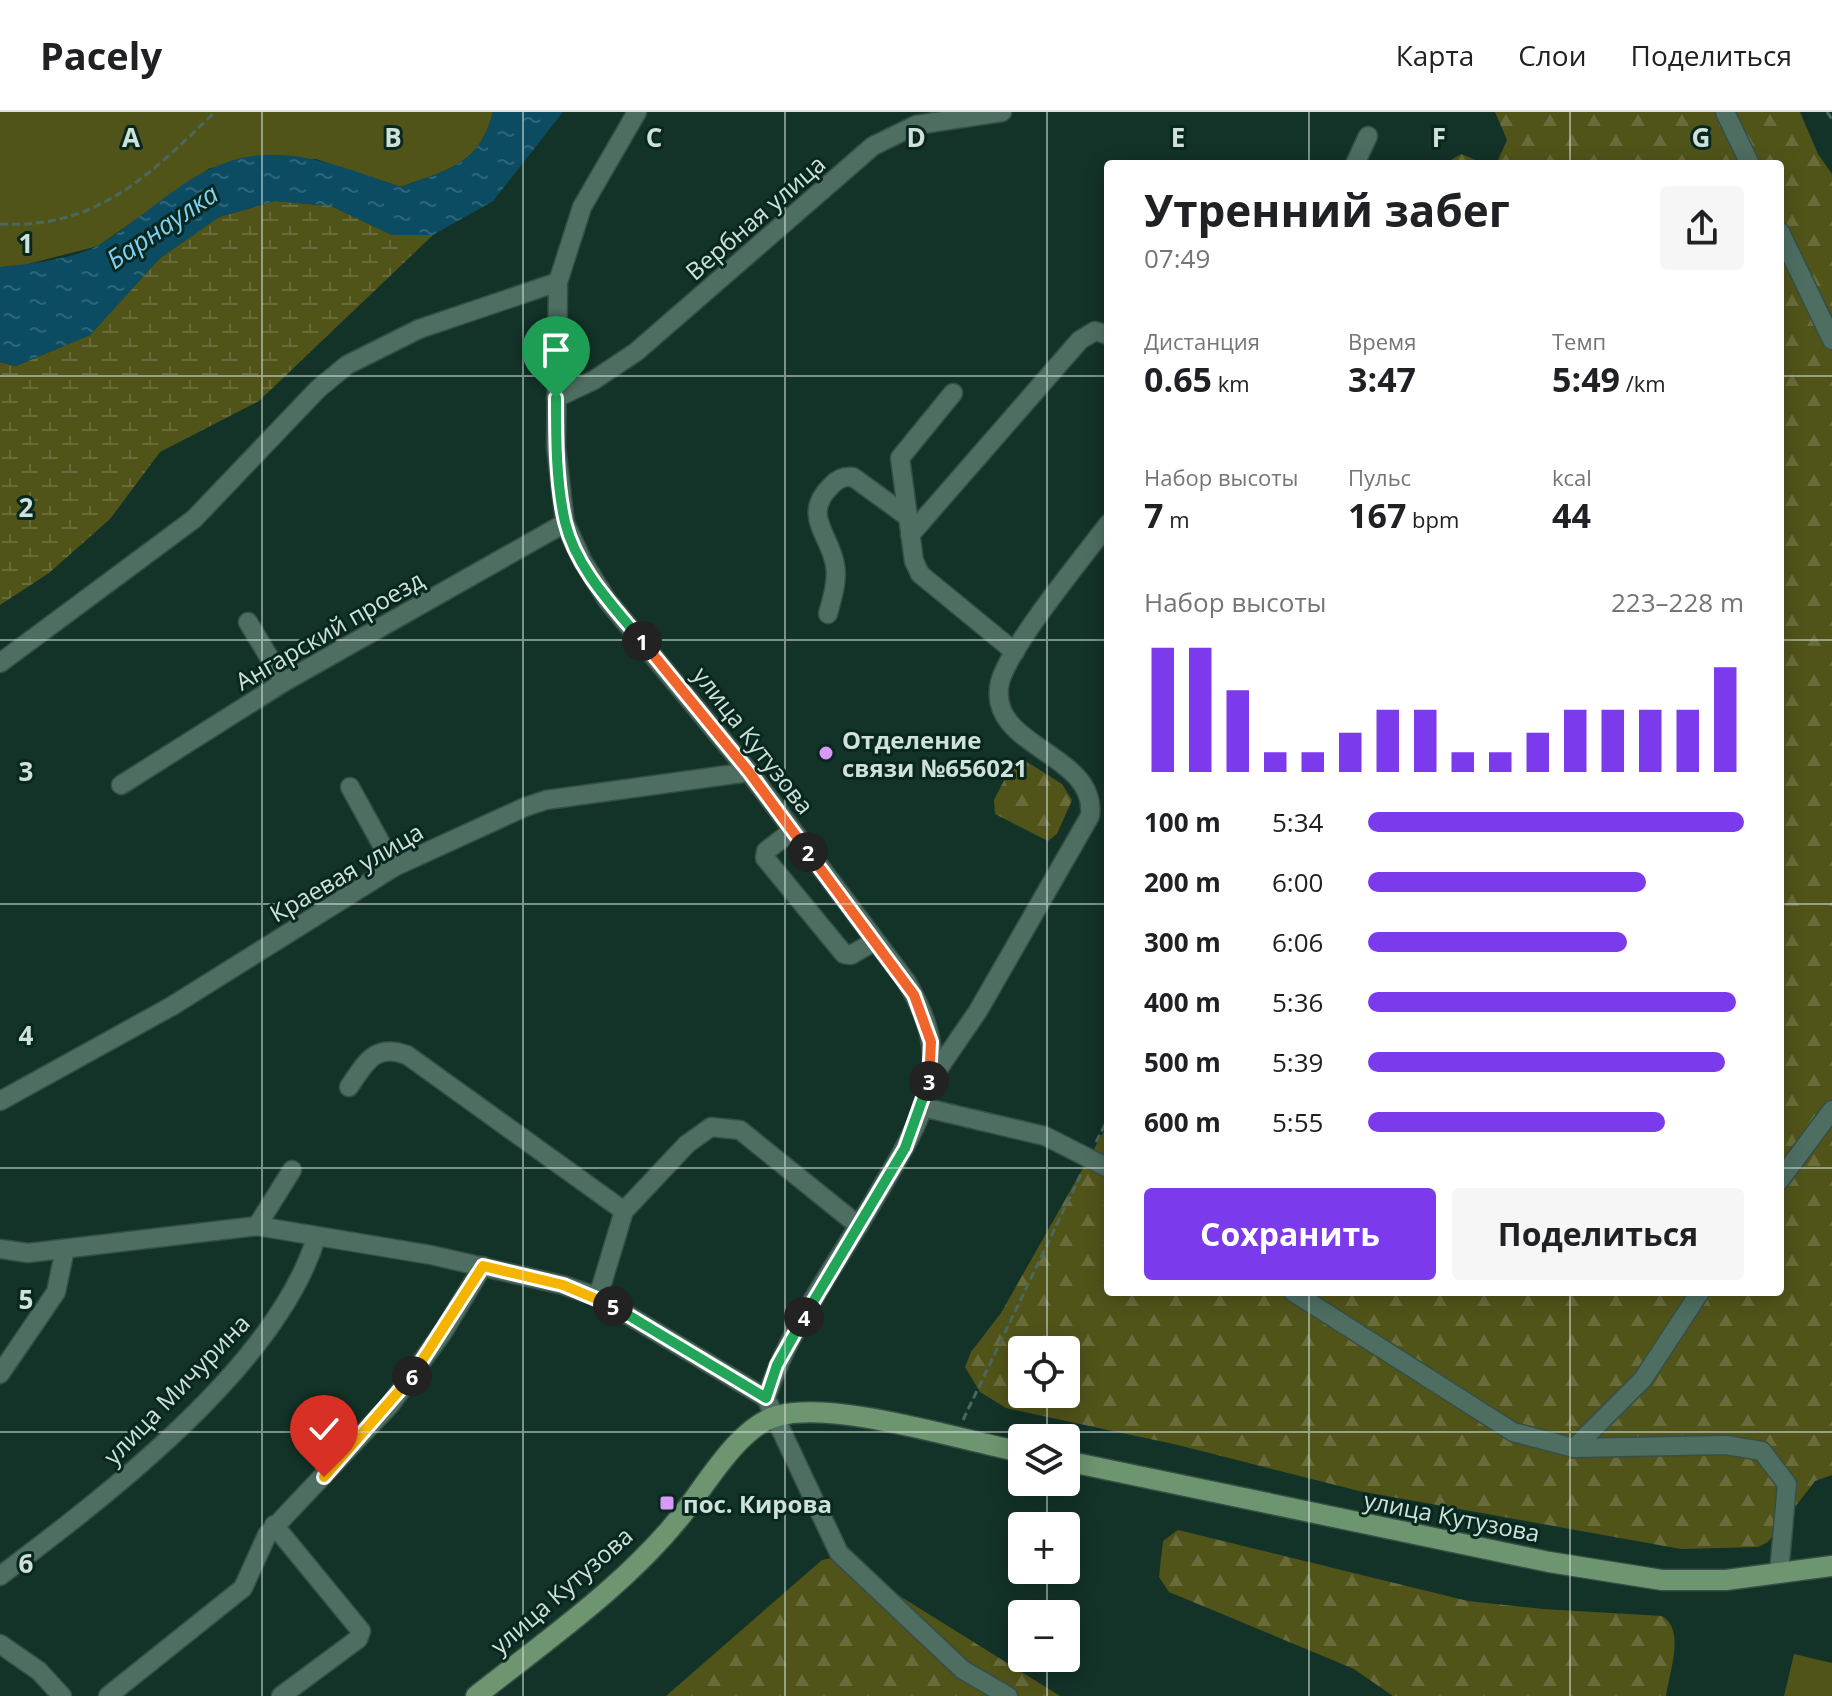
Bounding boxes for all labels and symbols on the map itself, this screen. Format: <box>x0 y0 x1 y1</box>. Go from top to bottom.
text: A <box>122 119 140 155</box>
text: B <box>384 119 402 155</box>
text: C <box>646 119 662 155</box>
text: D <box>906 119 926 155</box>
text: E <box>1171 119 1185 155</box>
text: F <box>1432 119 1446 155</box>
text: G <box>1692 119 1710 155</box>
street label: Вербная улица <box>678 147 832 287</box>
water label: Барнаулка <box>99 175 225 277</box>
text: 1 <box>19 225 33 261</box>
pin <box>522 316 590 398</box>
text: 2 <box>19 489 34 525</box>
street label: Ангарский проезд <box>229 563 429 697</box>
pin: 1 <box>622 621 662 661</box>
street label: улица Кутузова <box>686 659 822 821</box>
place label: Отделение связи №656021 <box>842 723 1028 784</box>
marker: Отделение связи №656021 <box>817 744 835 762</box>
text: 3 <box>19 753 33 789</box>
street label: Краевая улица <box>263 815 429 929</box>
pin: 2 <box>788 832 828 872</box>
text: 4 <box>19 1017 34 1053</box>
pin: 3 <box>909 1061 949 1101</box>
text: 5 <box>19 1281 33 1317</box>
pin: 5 <box>593 1286 633 1326</box>
pin: 4 <box>784 1297 824 1337</box>
street label: улица Мичурина <box>96 1306 256 1472</box>
pin: 6 <box>392 1356 432 1396</box>
pin <box>290 1395 358 1477</box>
street label: улица Кутузова <box>1361 1483 1543 1549</box>
place label: пос. Кирова <box>683 1487 832 1520</box>
marker: пос. Кирова <box>658 1494 676 1512</box>
street label: улица Кутузова <box>483 1519 639 1661</box>
text: 6 <box>19 1545 34 1581</box>

